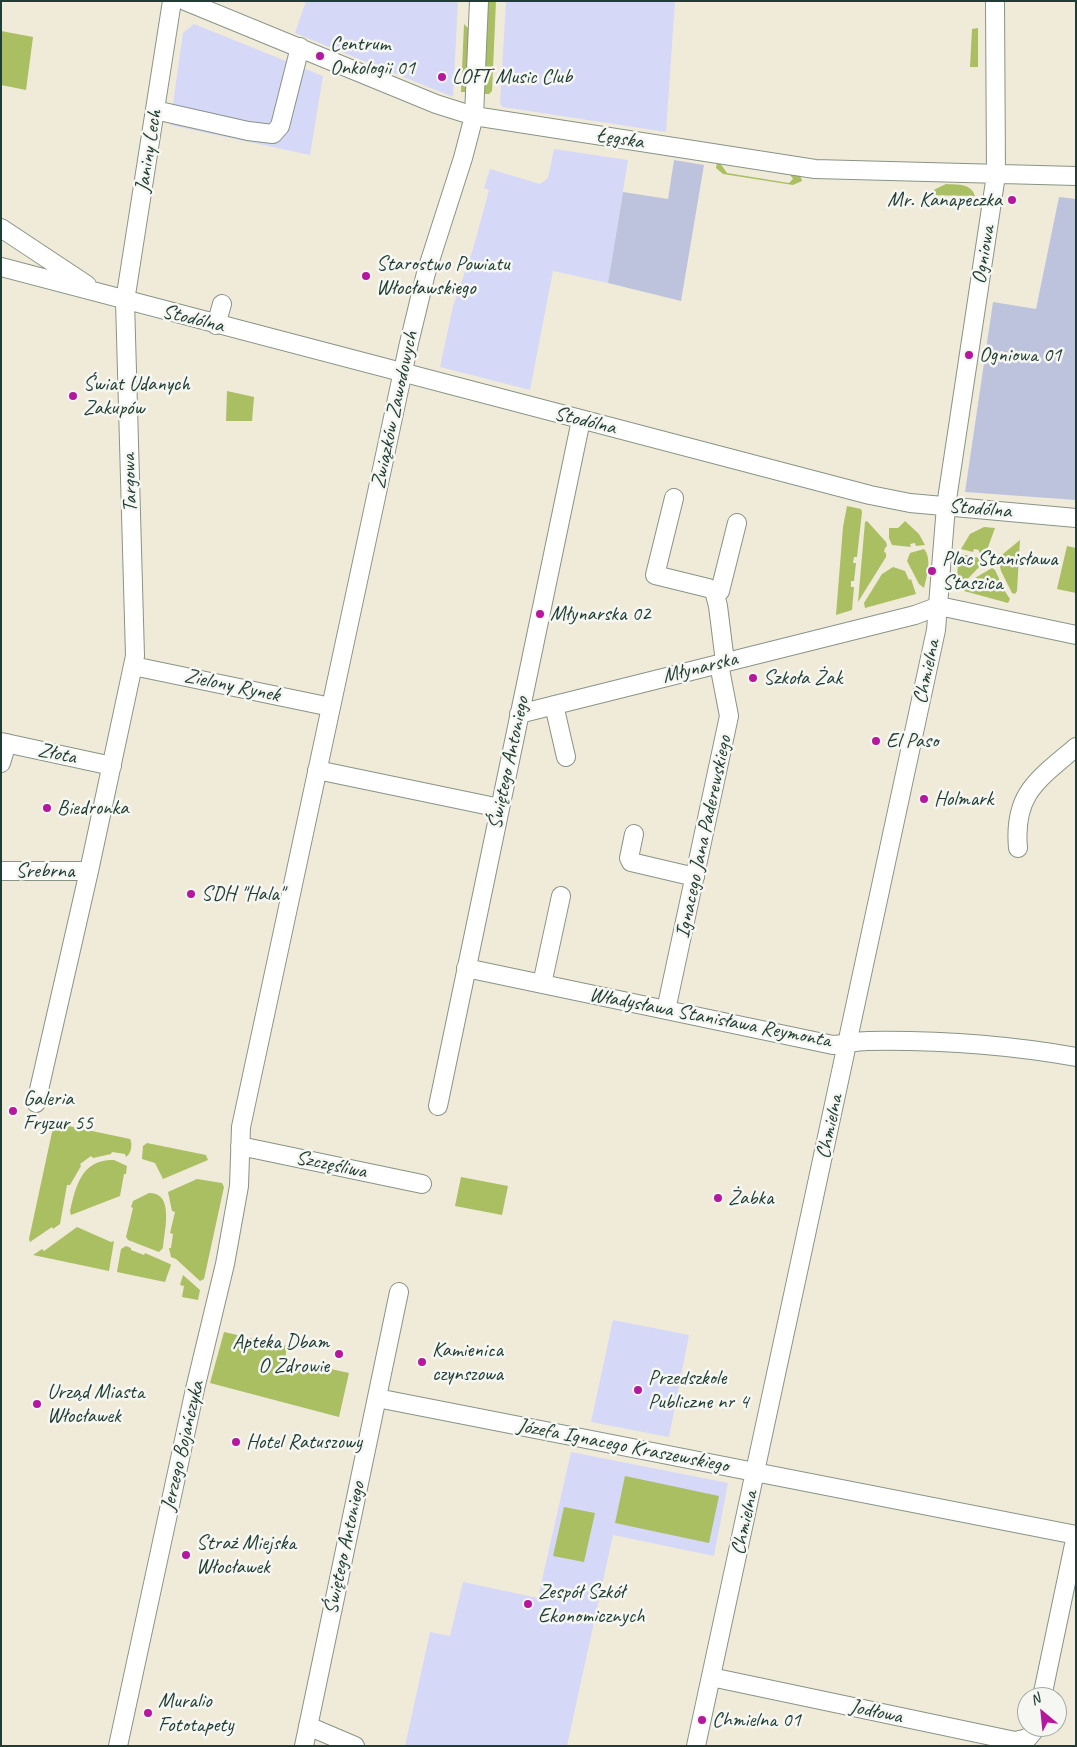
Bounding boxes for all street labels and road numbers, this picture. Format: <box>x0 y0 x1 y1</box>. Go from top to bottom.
street label: Janiny Lech <box>130 108 168 194</box>
street label: Łęgska <box>595 123 645 155</box>
street label: Ogniowa <box>967 224 1001 286</box>
street label: Stodólna <box>159 299 227 339</box>
street label: Związków Zawodowych <box>366 329 424 491</box>
street label: Stodólna <box>551 401 619 441</box>
street label: Targowa <box>116 453 144 513</box>
street label: Stodólna <box>948 494 1012 524</box>
street label: Chmielna <box>908 638 946 706</box>
street label: Młynarska <box>660 647 740 689</box>
street label: Zielony Rynek <box>182 664 282 708</box>
street label: Świętego Antoniego <box>483 694 535 832</box>
street label: Ignacego Jana Paderewskiego <box>670 734 738 940</box>
street label: Złota <box>36 738 78 770</box>
street label: Srebrna <box>16 858 74 884</box>
street label: Władysława Stanisława Reymonta <box>587 982 833 1054</box>
street label: Chmielna <box>811 1093 849 1161</box>
street label: Szczęśliwa <box>293 1145 369 1185</box>
street label: Jerzego Bojańczyka <box>156 1379 210 1513</box>
street label: Józefa Ignacego Kraszewskiego <box>515 1413 731 1479</box>
street label: Świętego Antoniego <box>319 1479 371 1617</box>
street label: Chmielna <box>726 1489 764 1557</box>
street label: Jodłowa <box>847 1694 905 1730</box>

